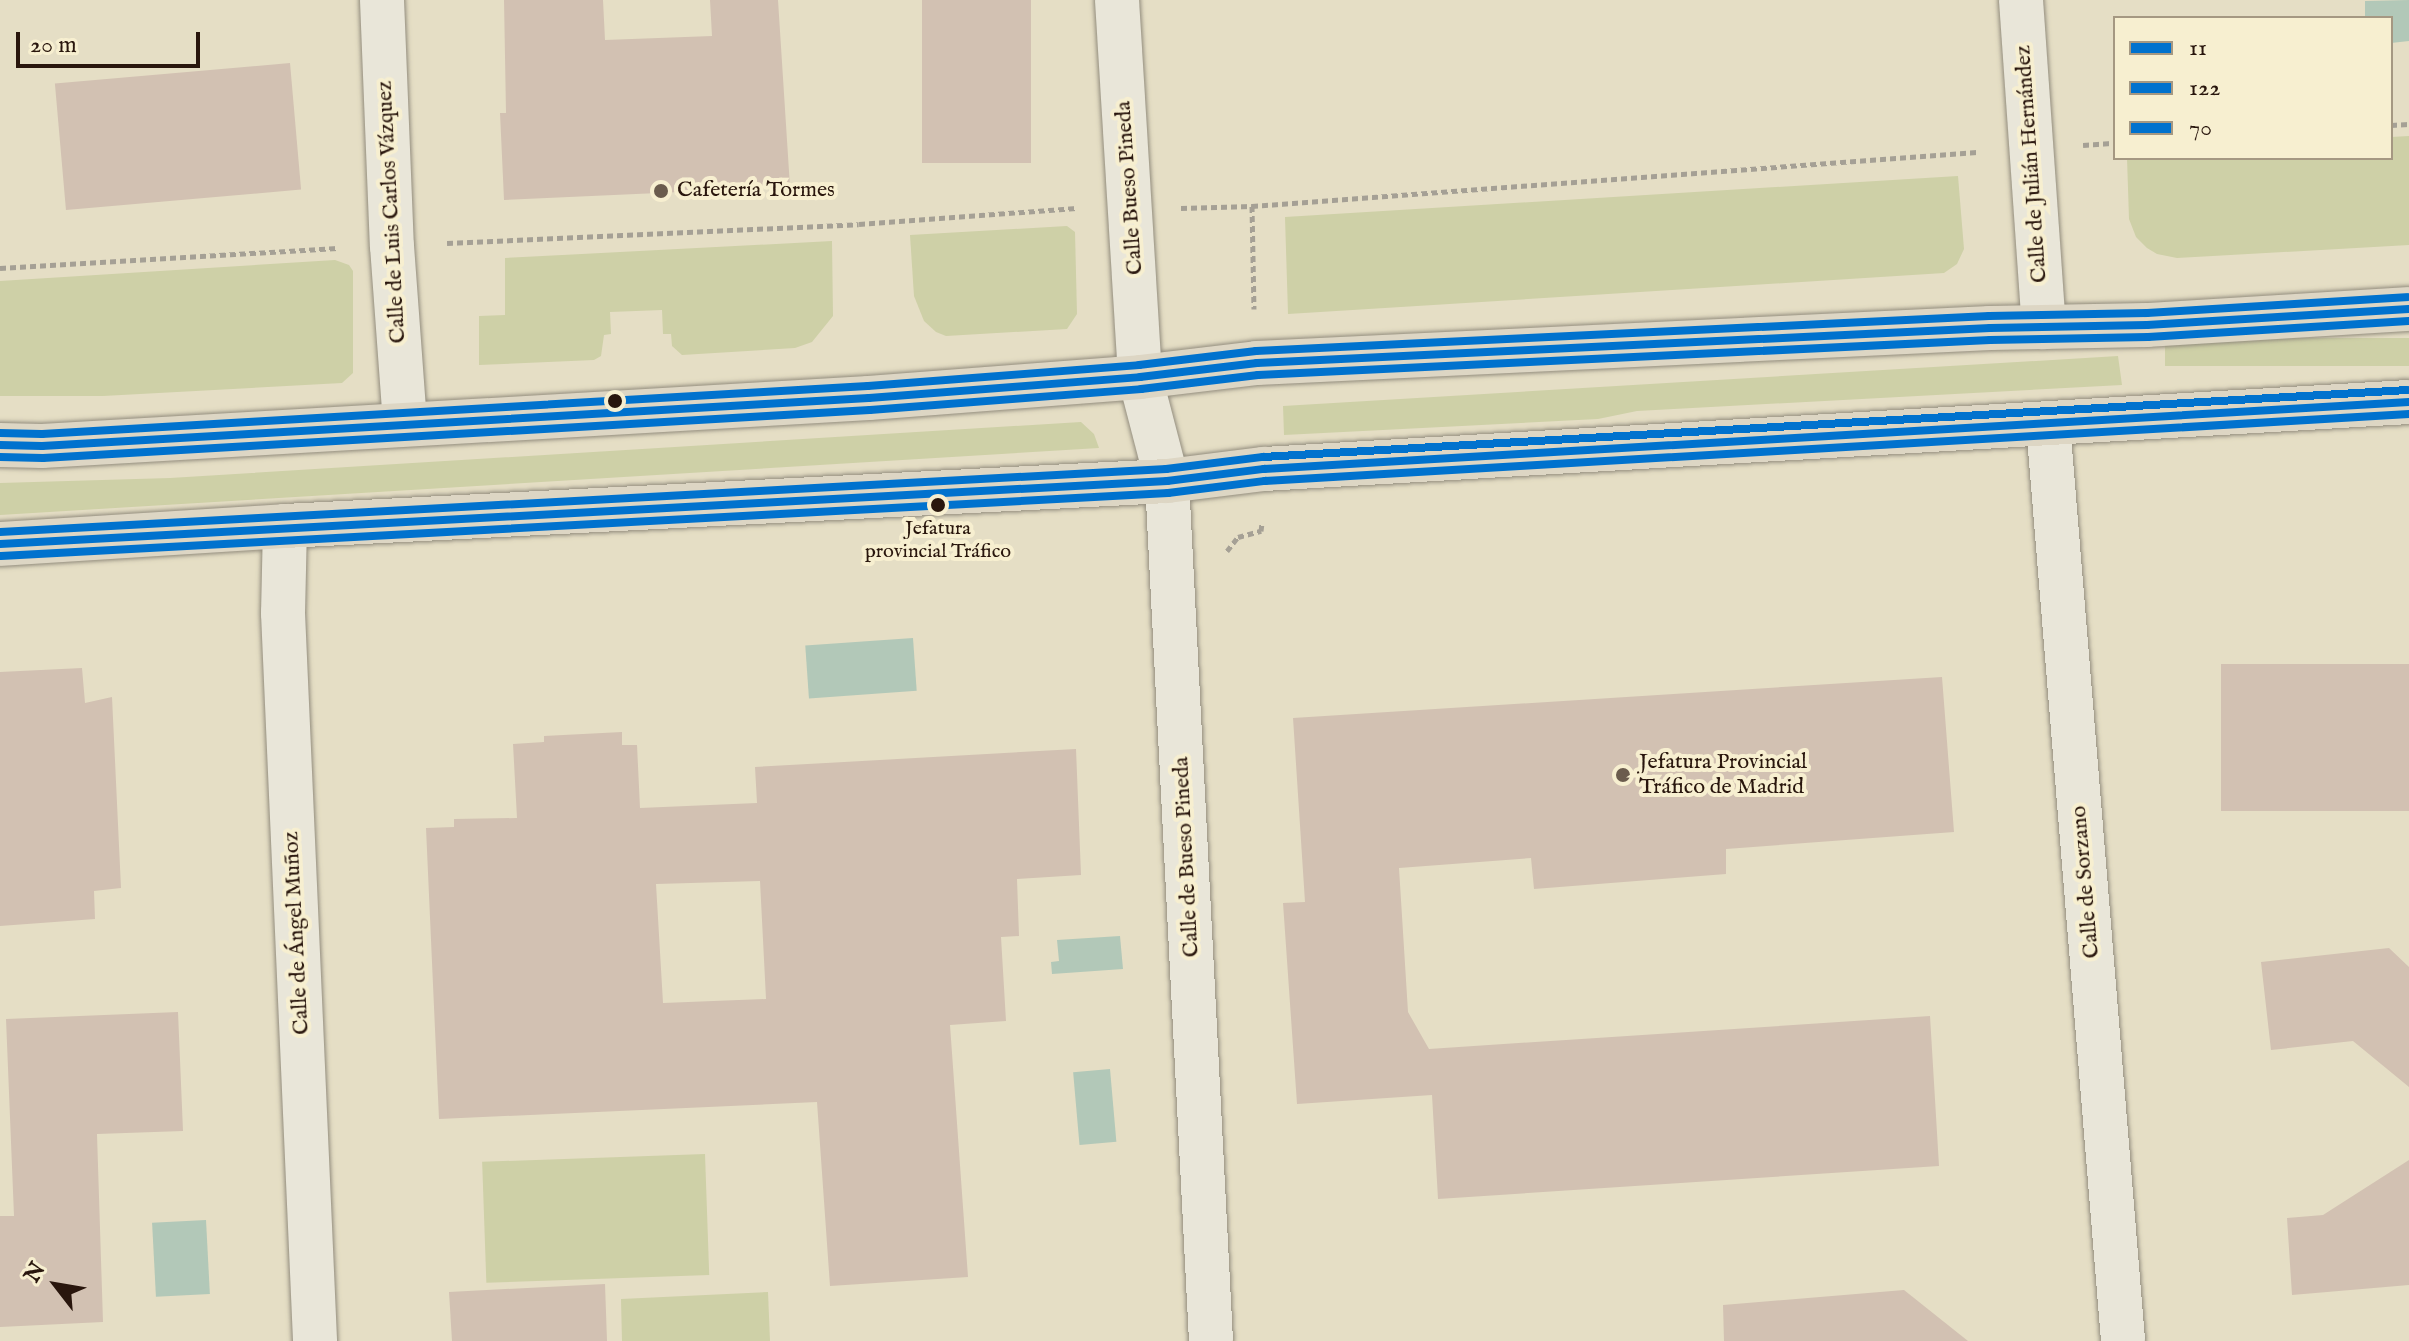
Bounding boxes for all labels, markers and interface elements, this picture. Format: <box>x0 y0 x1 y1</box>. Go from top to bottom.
scale bar <box>20 16 204 66</box>
legend <box>2113 16 2393 160</box>
text: 20 m <box>30 30 77 61</box>
text: 11 <box>2189 33 2207 64</box>
street label: Calle de Julián Hernández <box>2011 44 2053 284</box>
text: 122 <box>2189 73 2220 104</box>
street label: Calle de Luis Carlos Vázquez <box>372 80 412 344</box>
street label: Calle Bueso Pineda <box>1111 100 1149 276</box>
text: 70 <box>2189 113 2212 144</box>
place label: Cafetería Tormes <box>677 178 835 204</box>
marker: Cafetería Tormes <box>652 182 670 200</box>
unlabelled marker <box>607 393 623 409</box>
marker: Jefatura provincial Tráfico <box>930 497 946 513</box>
place label: Jefatura provincial Tráfico <box>865 516 1011 563</box>
place label: Jefatura Provincial Tráfico de Madrid <box>1639 749 1807 800</box>
street label: Calle de Bueso Pineda <box>1169 756 1205 958</box>
marker: Jefatura Provincial Tráfico de Madrid <box>1614 766 1632 784</box>
street label: Calle de Sorzano <box>2066 805 2106 959</box>
street label: Calle de Ángel Muñoz <box>278 831 316 1035</box>
north arrow <box>16 1245 96 1325</box>
text: N <box>19 1257 52 1288</box>

